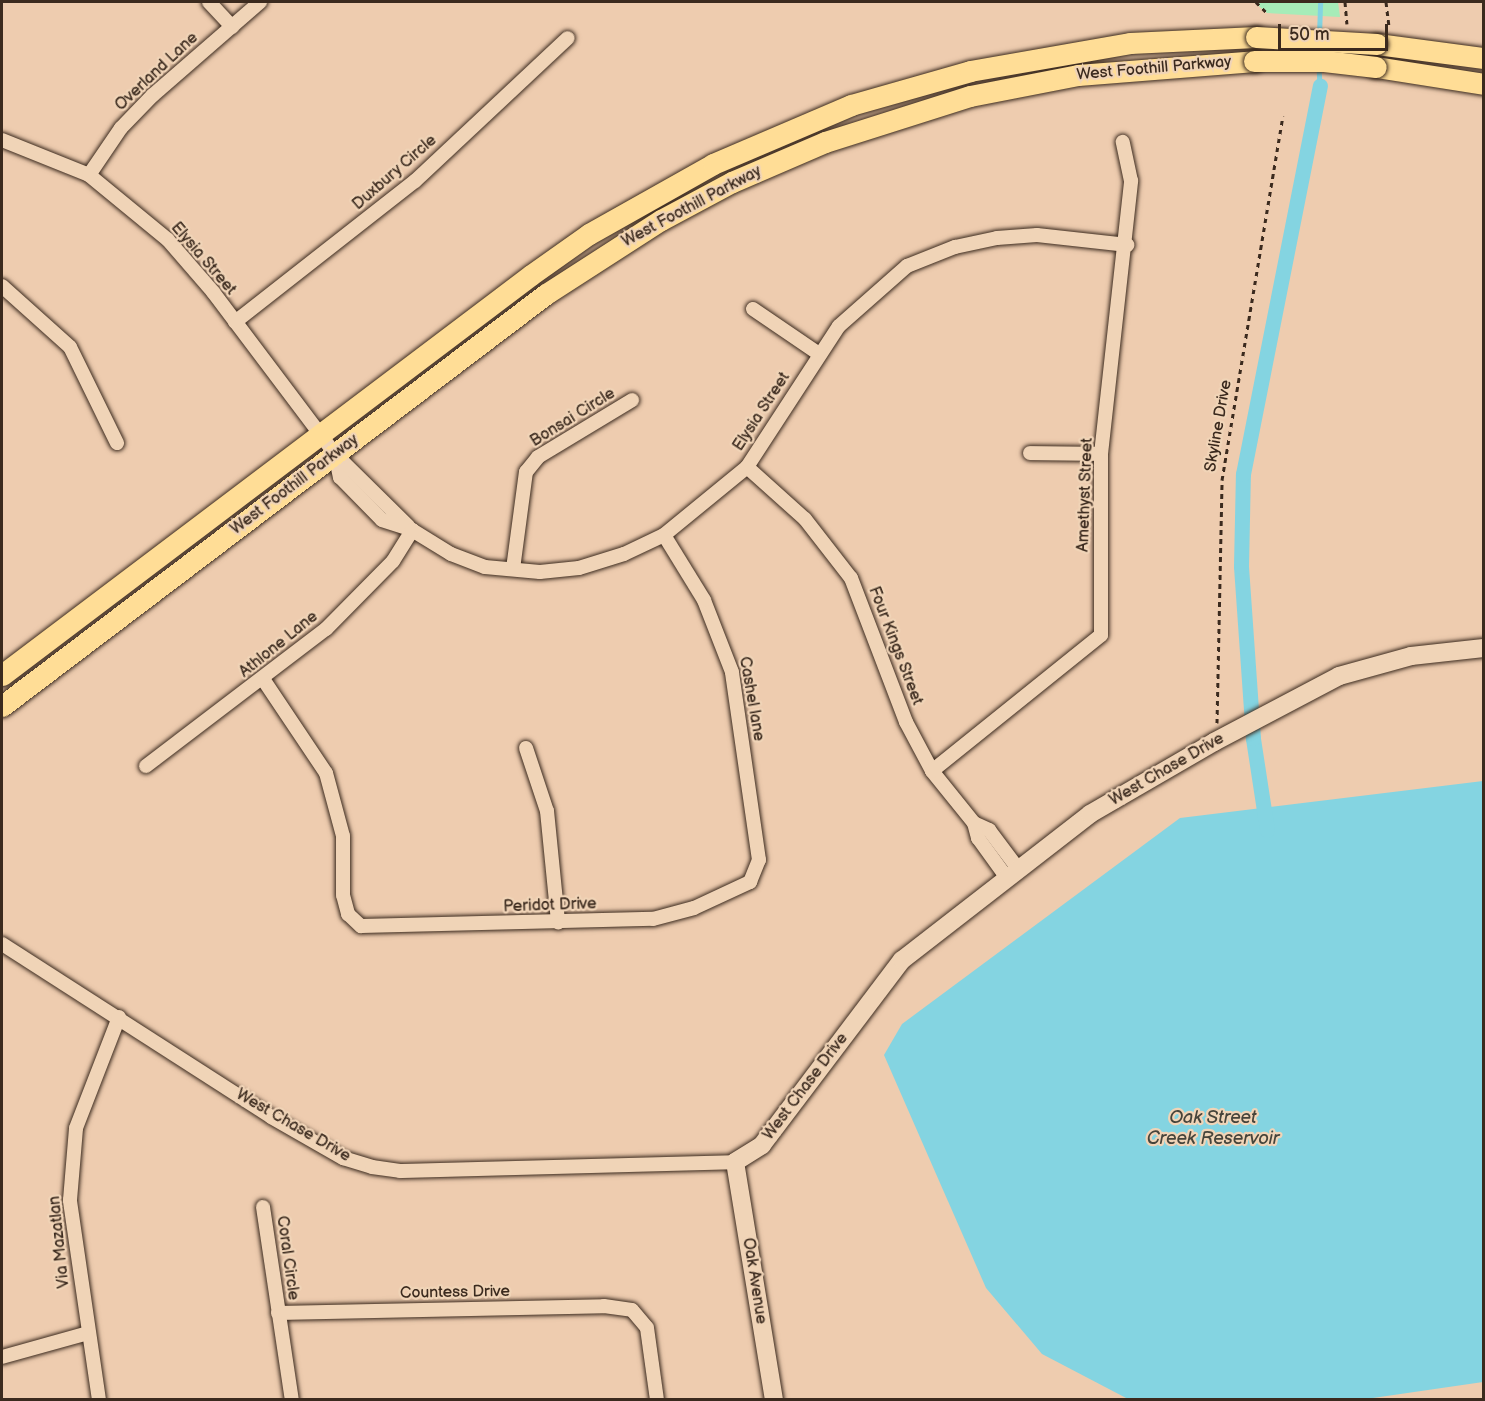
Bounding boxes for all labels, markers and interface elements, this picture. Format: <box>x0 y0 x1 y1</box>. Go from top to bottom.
scale bar <box>1281 12 1390 50</box>
text: 50 m <box>1289 24 1330 45</box>
street label: Overland Lane <box>112 29 202 115</box>
street label: West Foothill Parkway <box>1076 53 1232 85</box>
street label: Duxbury Circle <box>349 131 441 215</box>
street label: West Foothill Parkway <box>619 162 765 252</box>
street label: Elysia Street <box>166 219 240 299</box>
street label: Elysia Street <box>729 369 795 455</box>
street label: Skyline Drive <box>1201 379 1237 473</box>
street label: Bonsai Circle <box>527 384 619 452</box>
street label: West Foothill Parkway <box>227 431 363 539</box>
street label: Amethyst Street <box>1074 437 1098 553</box>
street label: Four Kings Street <box>864 584 926 708</box>
street label: Athlone Lane <box>236 608 322 682</box>
street label: Cashel lane <box>734 655 768 743</box>
street label: West Chase Drive <box>1106 729 1228 811</box>
street label: Peridot Drive <box>503 895 597 917</box>
street label: West Chase Drive <box>760 1030 852 1144</box>
street label: West Chase Drive <box>232 1085 354 1167</box>
water label: Oak Street Creek Reservoir <box>1147 1108 1279 1150</box>
street label: Via Mazatlan <box>46 1195 74 1289</box>
street label: Coral Circle <box>272 1215 302 1301</box>
street label: Oak Avenue <box>738 1237 770 1325</box>
street label: Countess Drive <box>400 1282 510 1304</box>

